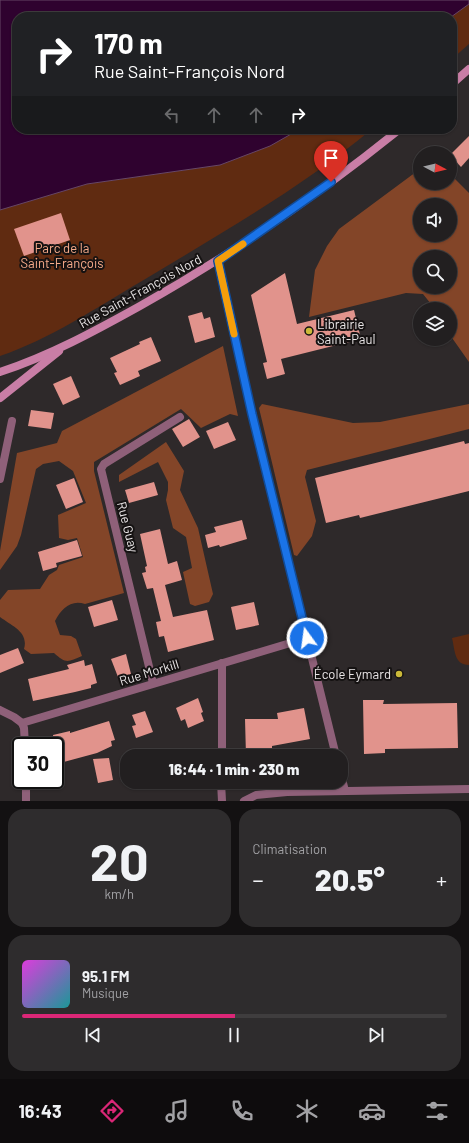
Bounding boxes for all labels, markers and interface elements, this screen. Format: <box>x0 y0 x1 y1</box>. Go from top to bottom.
text: 170 m <box>94 26 163 60</box>
icon: right <box>28 28 80 80</box>
text: Rue Saint-François Nord <box>94 60 285 82</box>
icon: left <box>161 104 183 126</box>
icon: ahead <box>203 104 225 126</box>
icon: ahead <box>245 104 267 126</box>
icon: right <box>287 104 309 126</box>
pin <box>314 141 348 182</box>
north arrow <box>413 146 457 190</box>
map controls <box>413 146 457 346</box>
icon: arrive <box>320 147 342 169</box>
button: sound <box>413 198 457 242</box>
park label: Parc de la Saint-François <box>20 240 104 271</box>
button: search <box>413 250 457 294</box>
street label: Rue Saint-François Nord <box>76 251 204 331</box>
button: layers <box>413 302 457 346</box>
place label: Librairie Saint-Paul <box>317 316 375 347</box>
marker: Librairie Saint-Paul <box>304 326 314 336</box>
street label: Rue Guay <box>114 500 142 554</box>
position arrow <box>286 617 328 659</box>
street label: Rue Morkill <box>117 655 181 689</box>
place label: École Eymard <box>314 666 391 682</box>
marker: École Eymard <box>394 669 404 679</box>
speed limit sign: 30 <box>12 737 64 789</box>
text: 16:44 · 1 min · 230 m <box>169 760 299 778</box>
text: 20 <box>90 829 149 891</box>
text: Climatisation <box>253 841 327 857</box>
text: 20.5° <box>315 861 385 897</box>
text: − <box>253 866 264 892</box>
text: + <box>436 866 447 892</box>
text: km/h <box>105 886 134 902</box>
text: 95.1 FM <box>82 967 130 985</box>
text: Musique <box>82 985 129 1001</box>
icon: previous <box>82 1024 104 1046</box>
icon: pause <box>223 1024 245 1046</box>
icon: next <box>365 1024 387 1046</box>
icon: directions <box>98 1097 126 1125</box>
icon: music <box>163 1097 191 1125</box>
icon: phone <box>228 1097 256 1125</box>
icon: climate <box>293 1097 321 1125</box>
icon: car <box>358 1097 386 1125</box>
icon: filters <box>423 1097 451 1125</box>
text: 16:43 <box>18 1100 62 1122</box>

